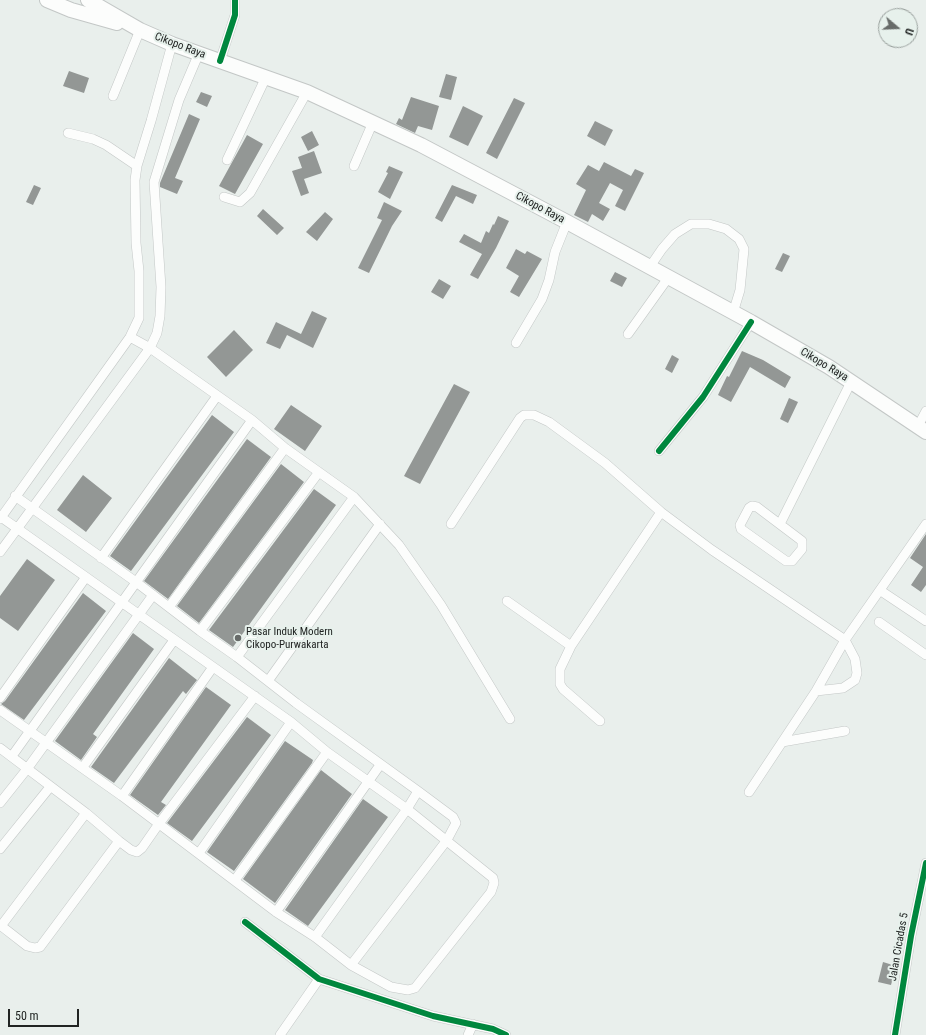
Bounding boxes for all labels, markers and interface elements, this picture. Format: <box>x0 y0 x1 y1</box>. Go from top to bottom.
north arrow <box>878 8 918 48</box>
text: U <box>902 27 916 37</box>
street label: Cikopo Raya <box>153 30 207 62</box>
street label: Cikopo Raya <box>513 190 567 226</box>
street label: Cikopo Raya <box>798 346 850 384</box>
place label: Pasar Induk Modern Cikopo-Purwakarta <box>246 625 333 651</box>
marker: Pasar Induk Modern Cikopo-Purwakarta <box>233 633 243 643</box>
street label: Jalan Cicadas 5 <box>887 912 911 982</box>
scale bar <box>10 1001 81 1027</box>
text: 50 m <box>15 1009 39 1023</box>

